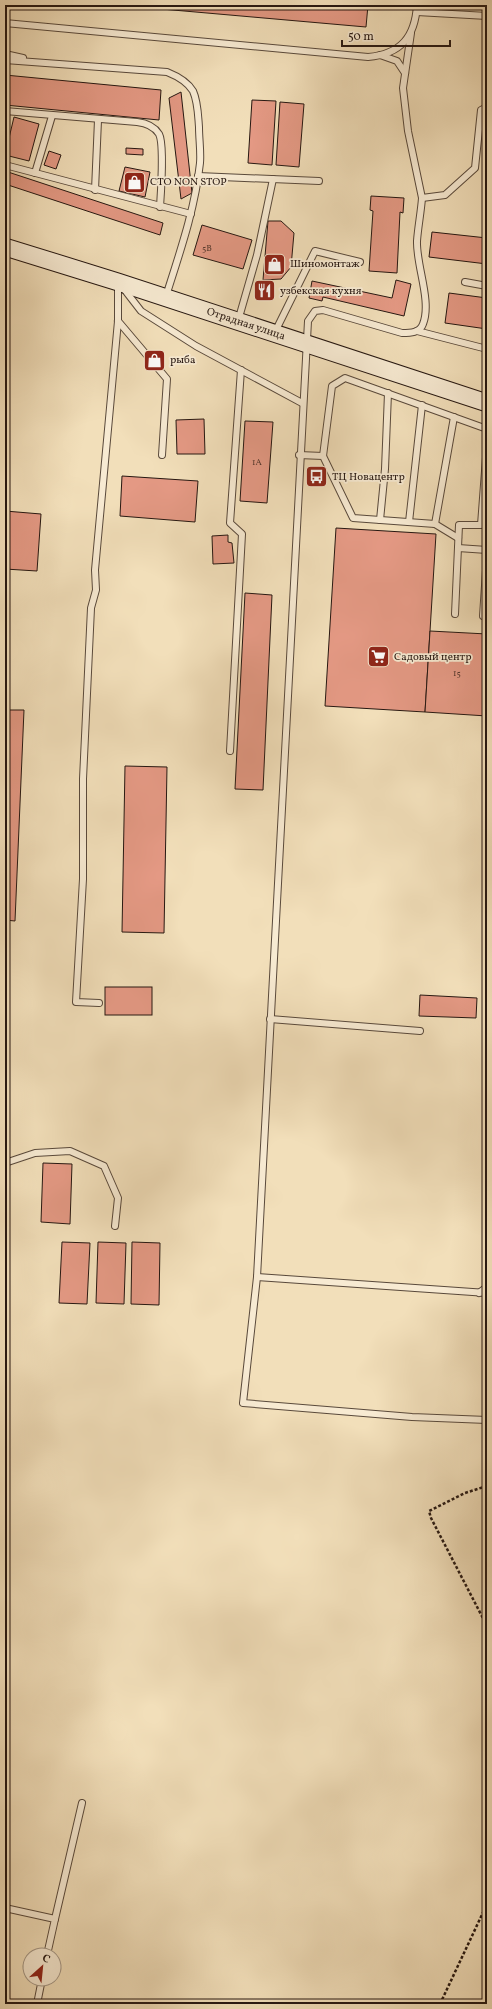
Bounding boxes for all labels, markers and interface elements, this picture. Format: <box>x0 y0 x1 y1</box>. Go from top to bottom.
scale bar <box>342 22 450 48</box>
text: 50 m <box>348 29 374 45</box>
shop icon: СТО NON STOP <box>122 169 148 195</box>
place label: СТО NON STOP <box>150 175 227 190</box>
house number: 5В <box>202 242 212 255</box>
shop icon: Шиномонтаж <box>262 251 288 277</box>
place label: Шиномонтаж <box>290 257 360 272</box>
restaurant icon: узбекская кухня <box>251 278 277 304</box>
place label: узбекская кухня <box>280 284 362 299</box>
street label: Отрадная улица <box>205 304 288 344</box>
shop icon: рыба <box>142 347 168 373</box>
place label: рыба <box>170 353 196 368</box>
house number: 1А <box>252 456 263 469</box>
bus stop icon: ТЦ Новацентр <box>304 464 330 490</box>
place label: ТЦ Новацентр <box>332 470 405 485</box>
supermarket icon: Садовый центр <box>365 644 391 670</box>
place label: Садовый центр <box>394 650 471 665</box>
house number: 15 <box>453 667 461 680</box>
north arrow <box>22 1947 62 1987</box>
text: С <box>39 1951 52 1968</box>

